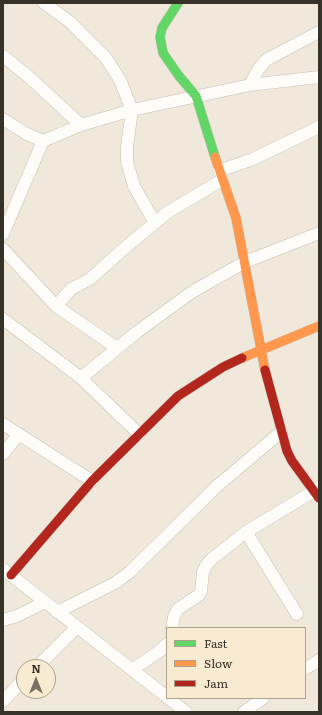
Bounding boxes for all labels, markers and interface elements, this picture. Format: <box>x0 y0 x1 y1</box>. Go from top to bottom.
legend <box>166 627 306 699</box>
text: Fast <box>204 634 227 652</box>
text: Slow <box>204 654 232 672</box>
north arrow <box>16 659 56 699</box>
text: N <box>31 660 41 676</box>
text: Jam <box>204 674 228 692</box>

